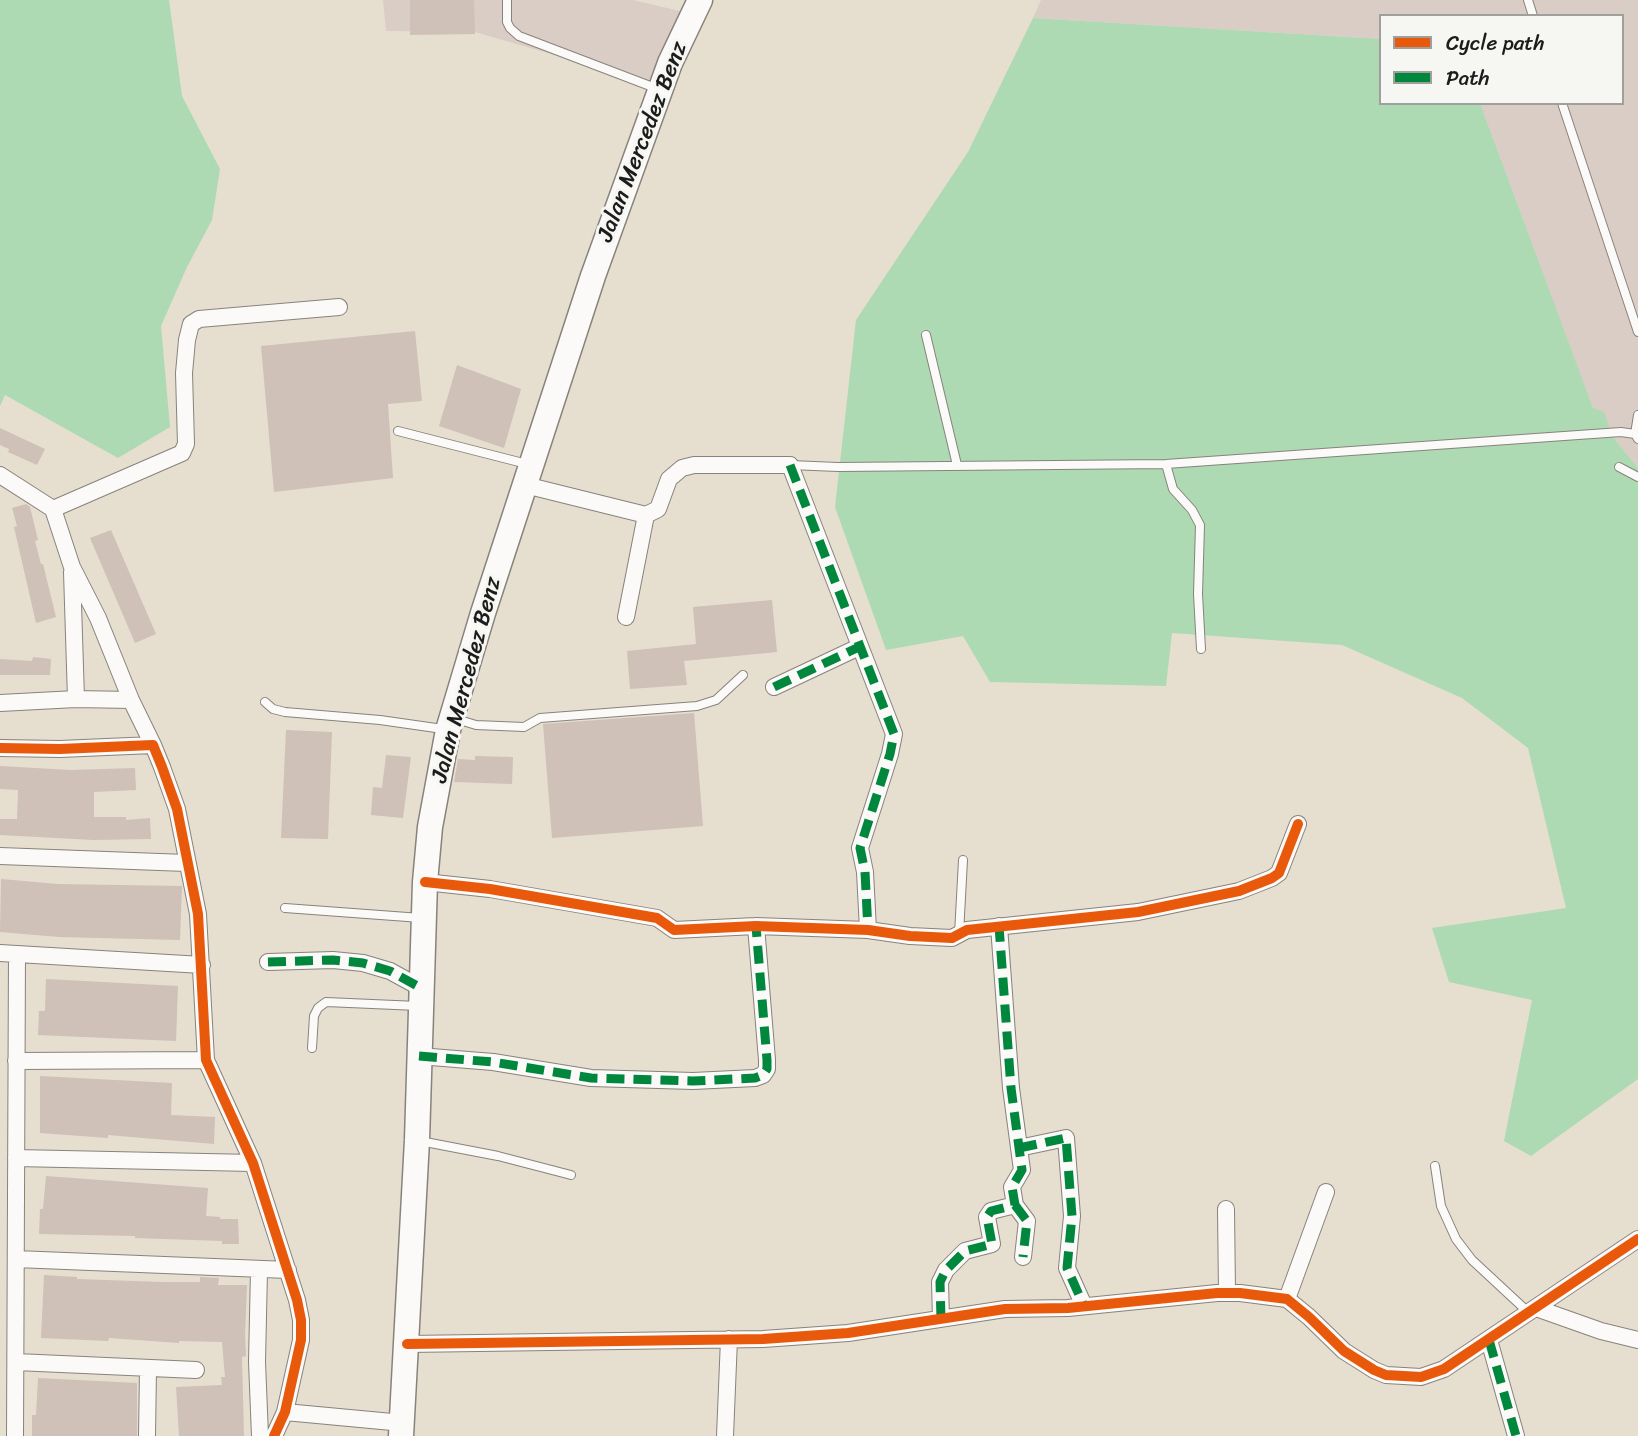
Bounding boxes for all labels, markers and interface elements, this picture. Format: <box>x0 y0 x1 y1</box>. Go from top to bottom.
legend <box>1379 14 1624 105</box>
text: Cycle path <box>1446 24 1545 62</box>
street label: Jalan Mercedez Benz <box>592 38 694 246</box>
text: Path <box>1446 59 1489 97</box>
street label: Jalan Mercedez Benz <box>426 574 508 786</box>

